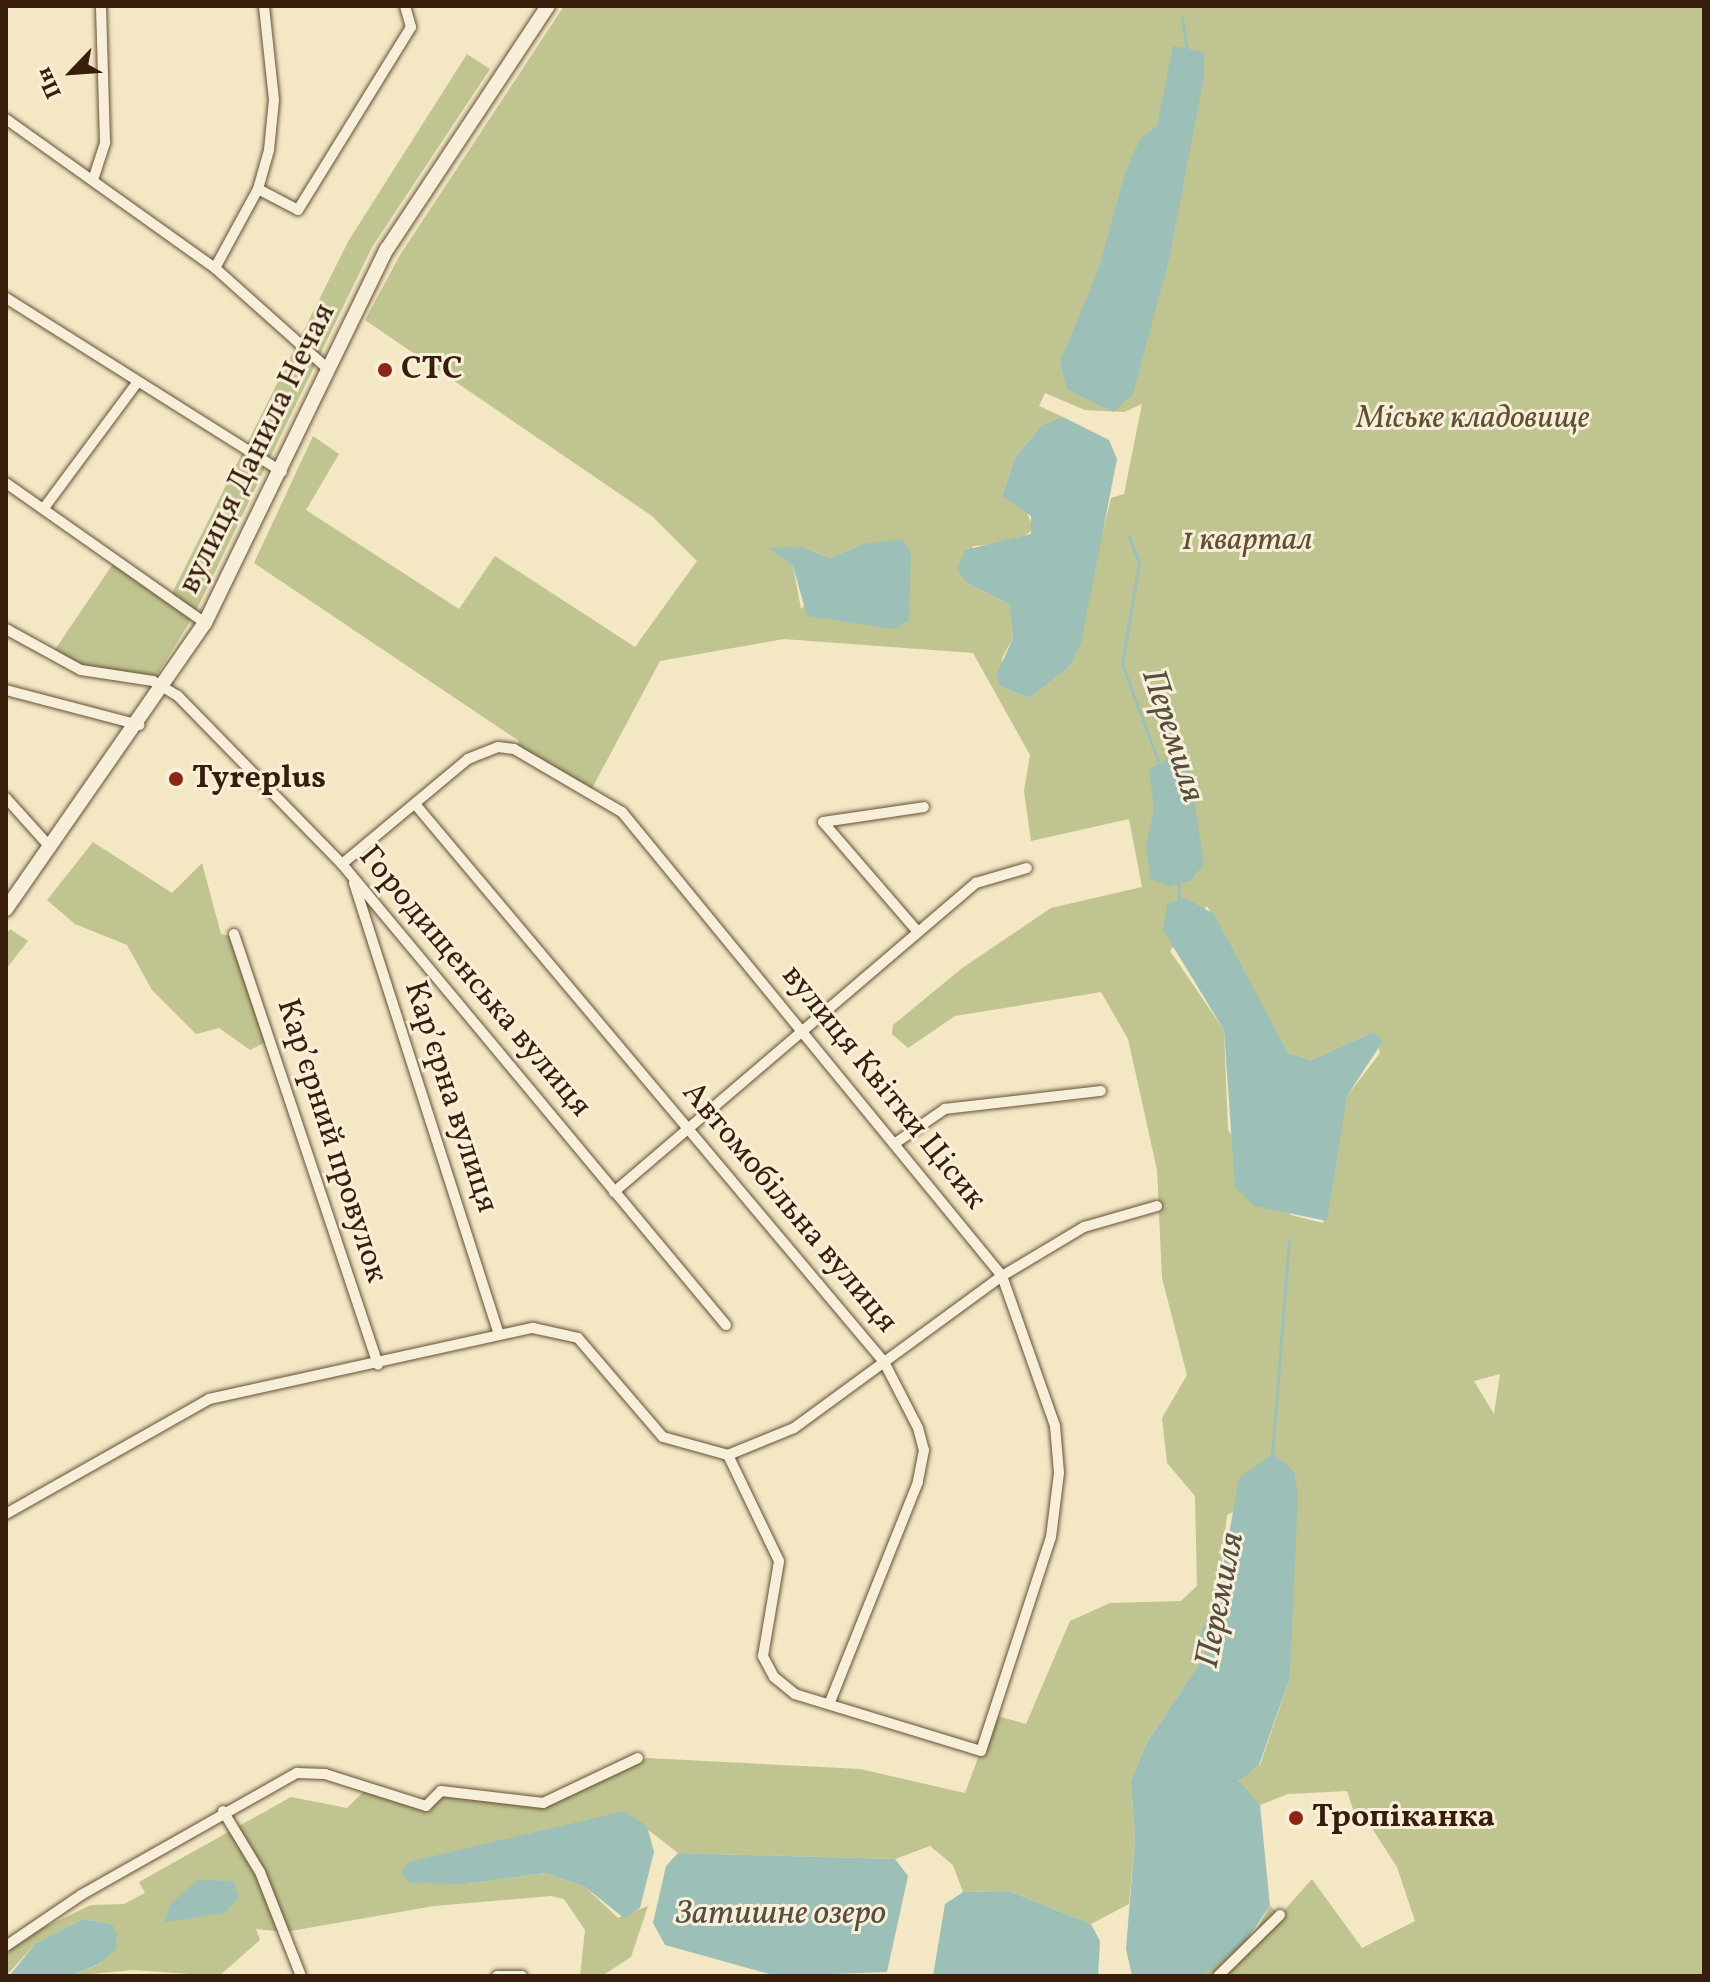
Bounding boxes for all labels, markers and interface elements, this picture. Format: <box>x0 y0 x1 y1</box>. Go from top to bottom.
north arrow <box>32 32 112 112</box>
text: Пн <box>29 62 70 103</box>
street label: вулиця Данила Нечая <box>171 298 345 600</box>
place label: СТС <box>401 351 463 389</box>
marker: СТС <box>376 361 394 379</box>
park label: Міське кладовище <box>1357 400 1589 438</box>
park label: 1 квартал <box>1182 522 1312 560</box>
water label: Перемиля <box>1131 665 1213 807</box>
place label: Tyreplus <box>192 760 326 798</box>
marker: Tyreplus <box>167 770 185 788</box>
street label: Городищенська вулиця <box>349 839 599 1125</box>
street label: вулиця Квітки Цісик <box>773 958 993 1218</box>
street label: Карʼєрна вулиця <box>394 976 506 1218</box>
street label: Карʼєрний провулок <box>267 994 395 1288</box>
street label: Автомобільна вулиця <box>673 1075 905 1341</box>
water label: Перемиля <box>1188 1529 1254 1671</box>
place label: Тропіканка <box>1312 1799 1495 1837</box>
marker: Тропіканка <box>1287 1809 1305 1827</box>
water label: Затишне озеро <box>676 1895 886 1935</box>

